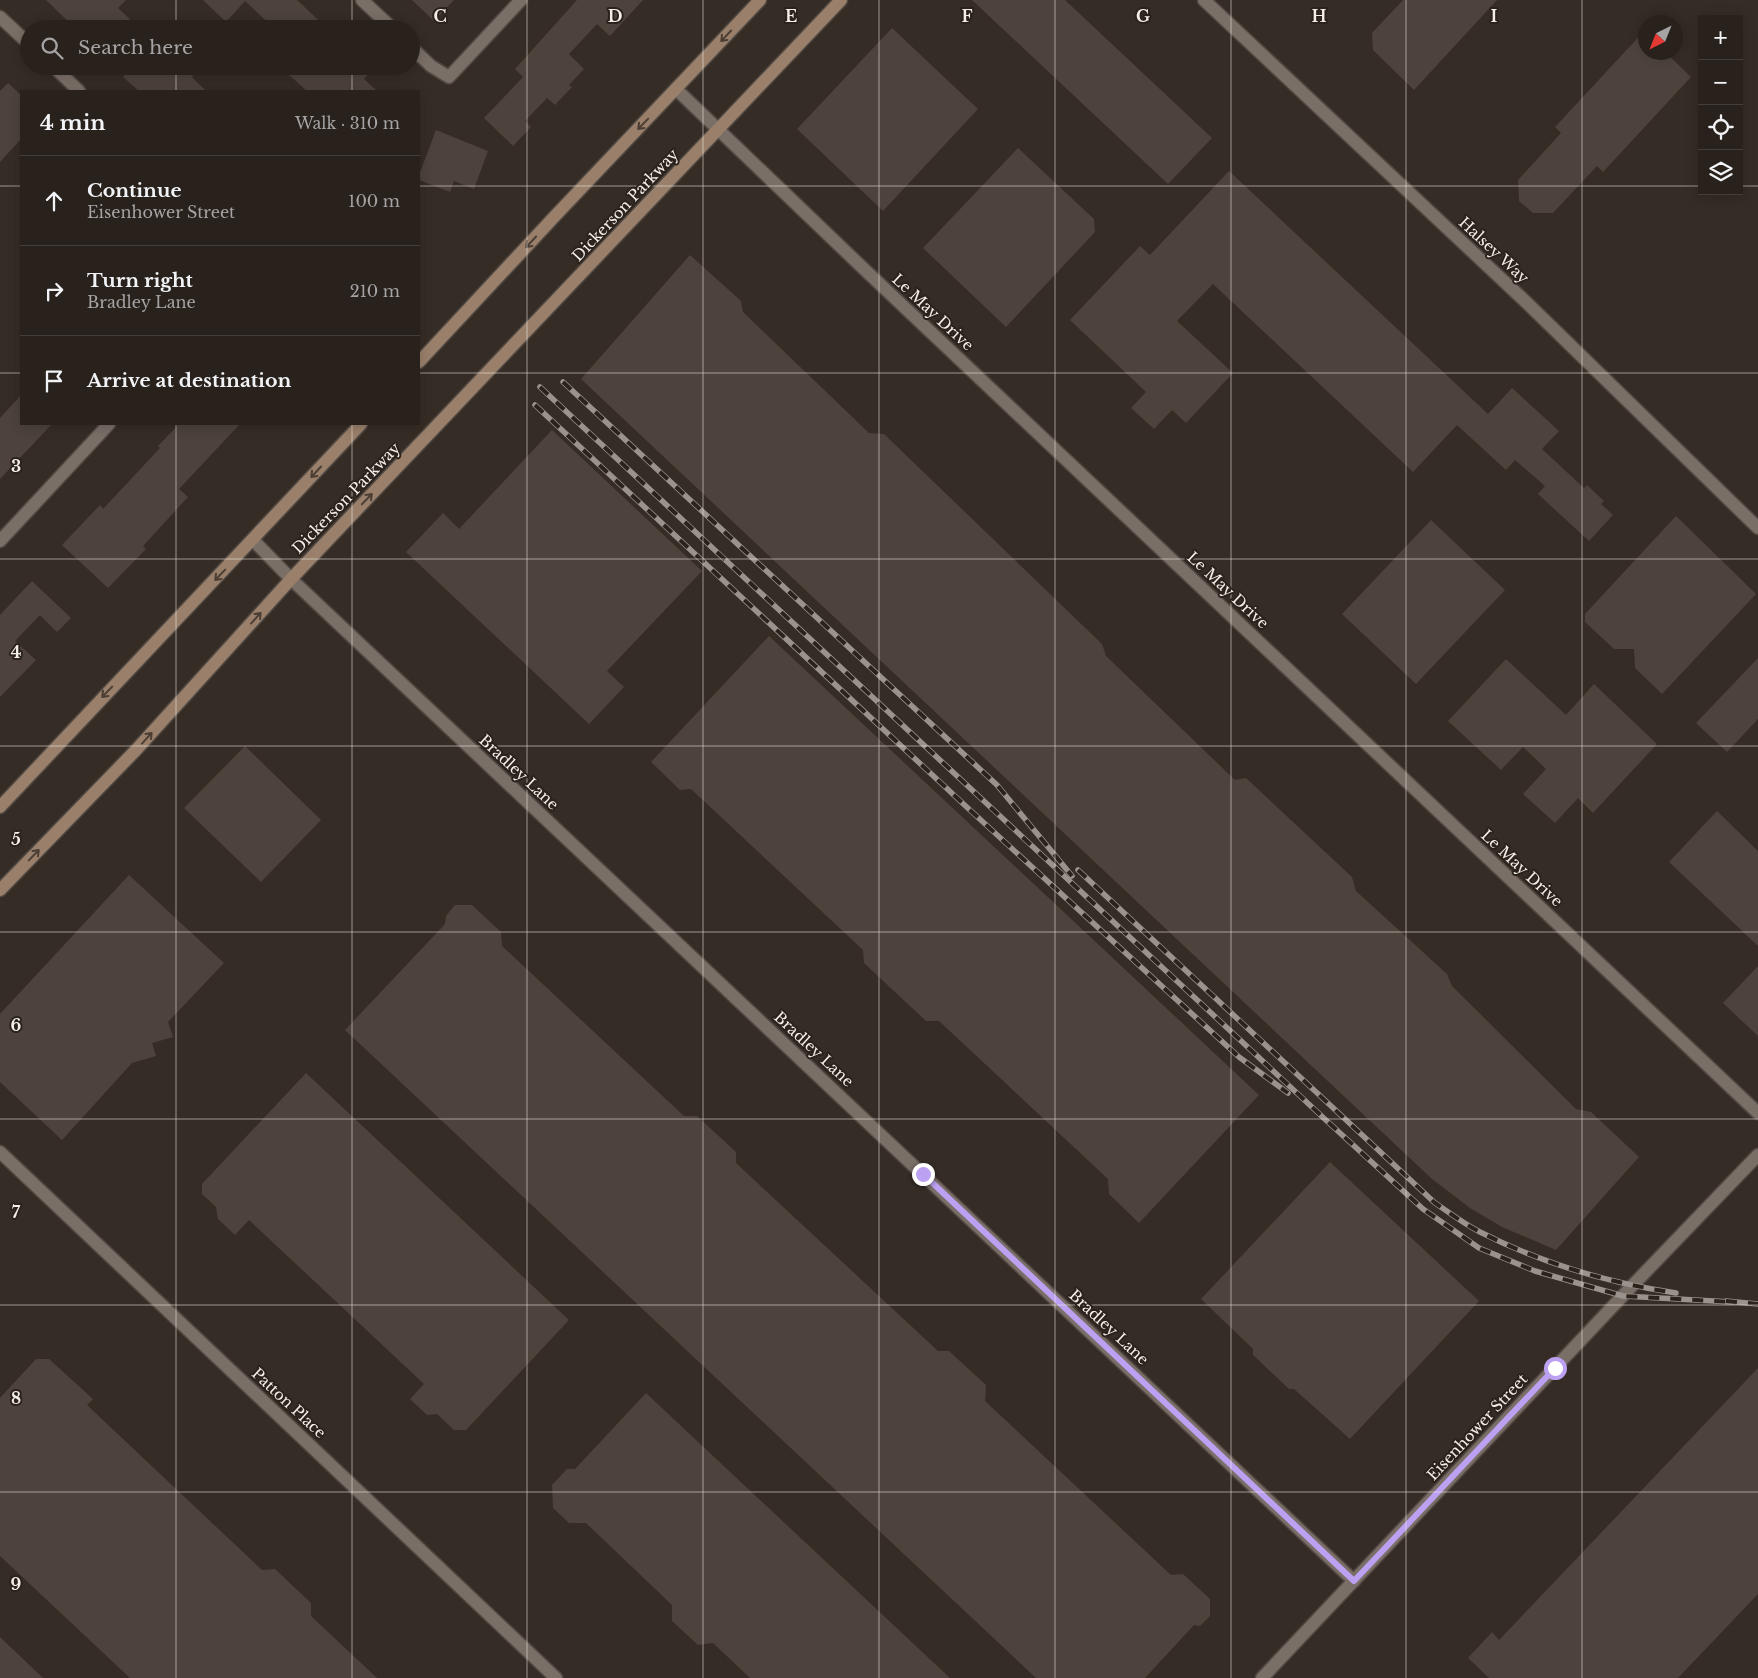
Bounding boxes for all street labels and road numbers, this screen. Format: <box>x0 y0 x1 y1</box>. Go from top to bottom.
street label: Dickerson Parkway <box>568 144 682 265</box>
street label: Halsey Way <box>1455 213 1533 288</box>
street label: Le May Drive <box>888 269 978 355</box>
street label: Dickerson Parkway <box>288 438 404 558</box>
street label: Le May Drive <box>1183 547 1273 633</box>
street label: Bradley Lane <box>475 730 563 814</box>
street label: Le May Drive <box>1477 825 1567 911</box>
street label: Bradley Lane <box>770 1007 858 1091</box>
street label: Bradley Lane <box>1065 1285 1153 1369</box>
street label: Patton Place <box>248 1364 330 1442</box>
street label: Eisenhower Street <box>1423 1369 1532 1484</box>

